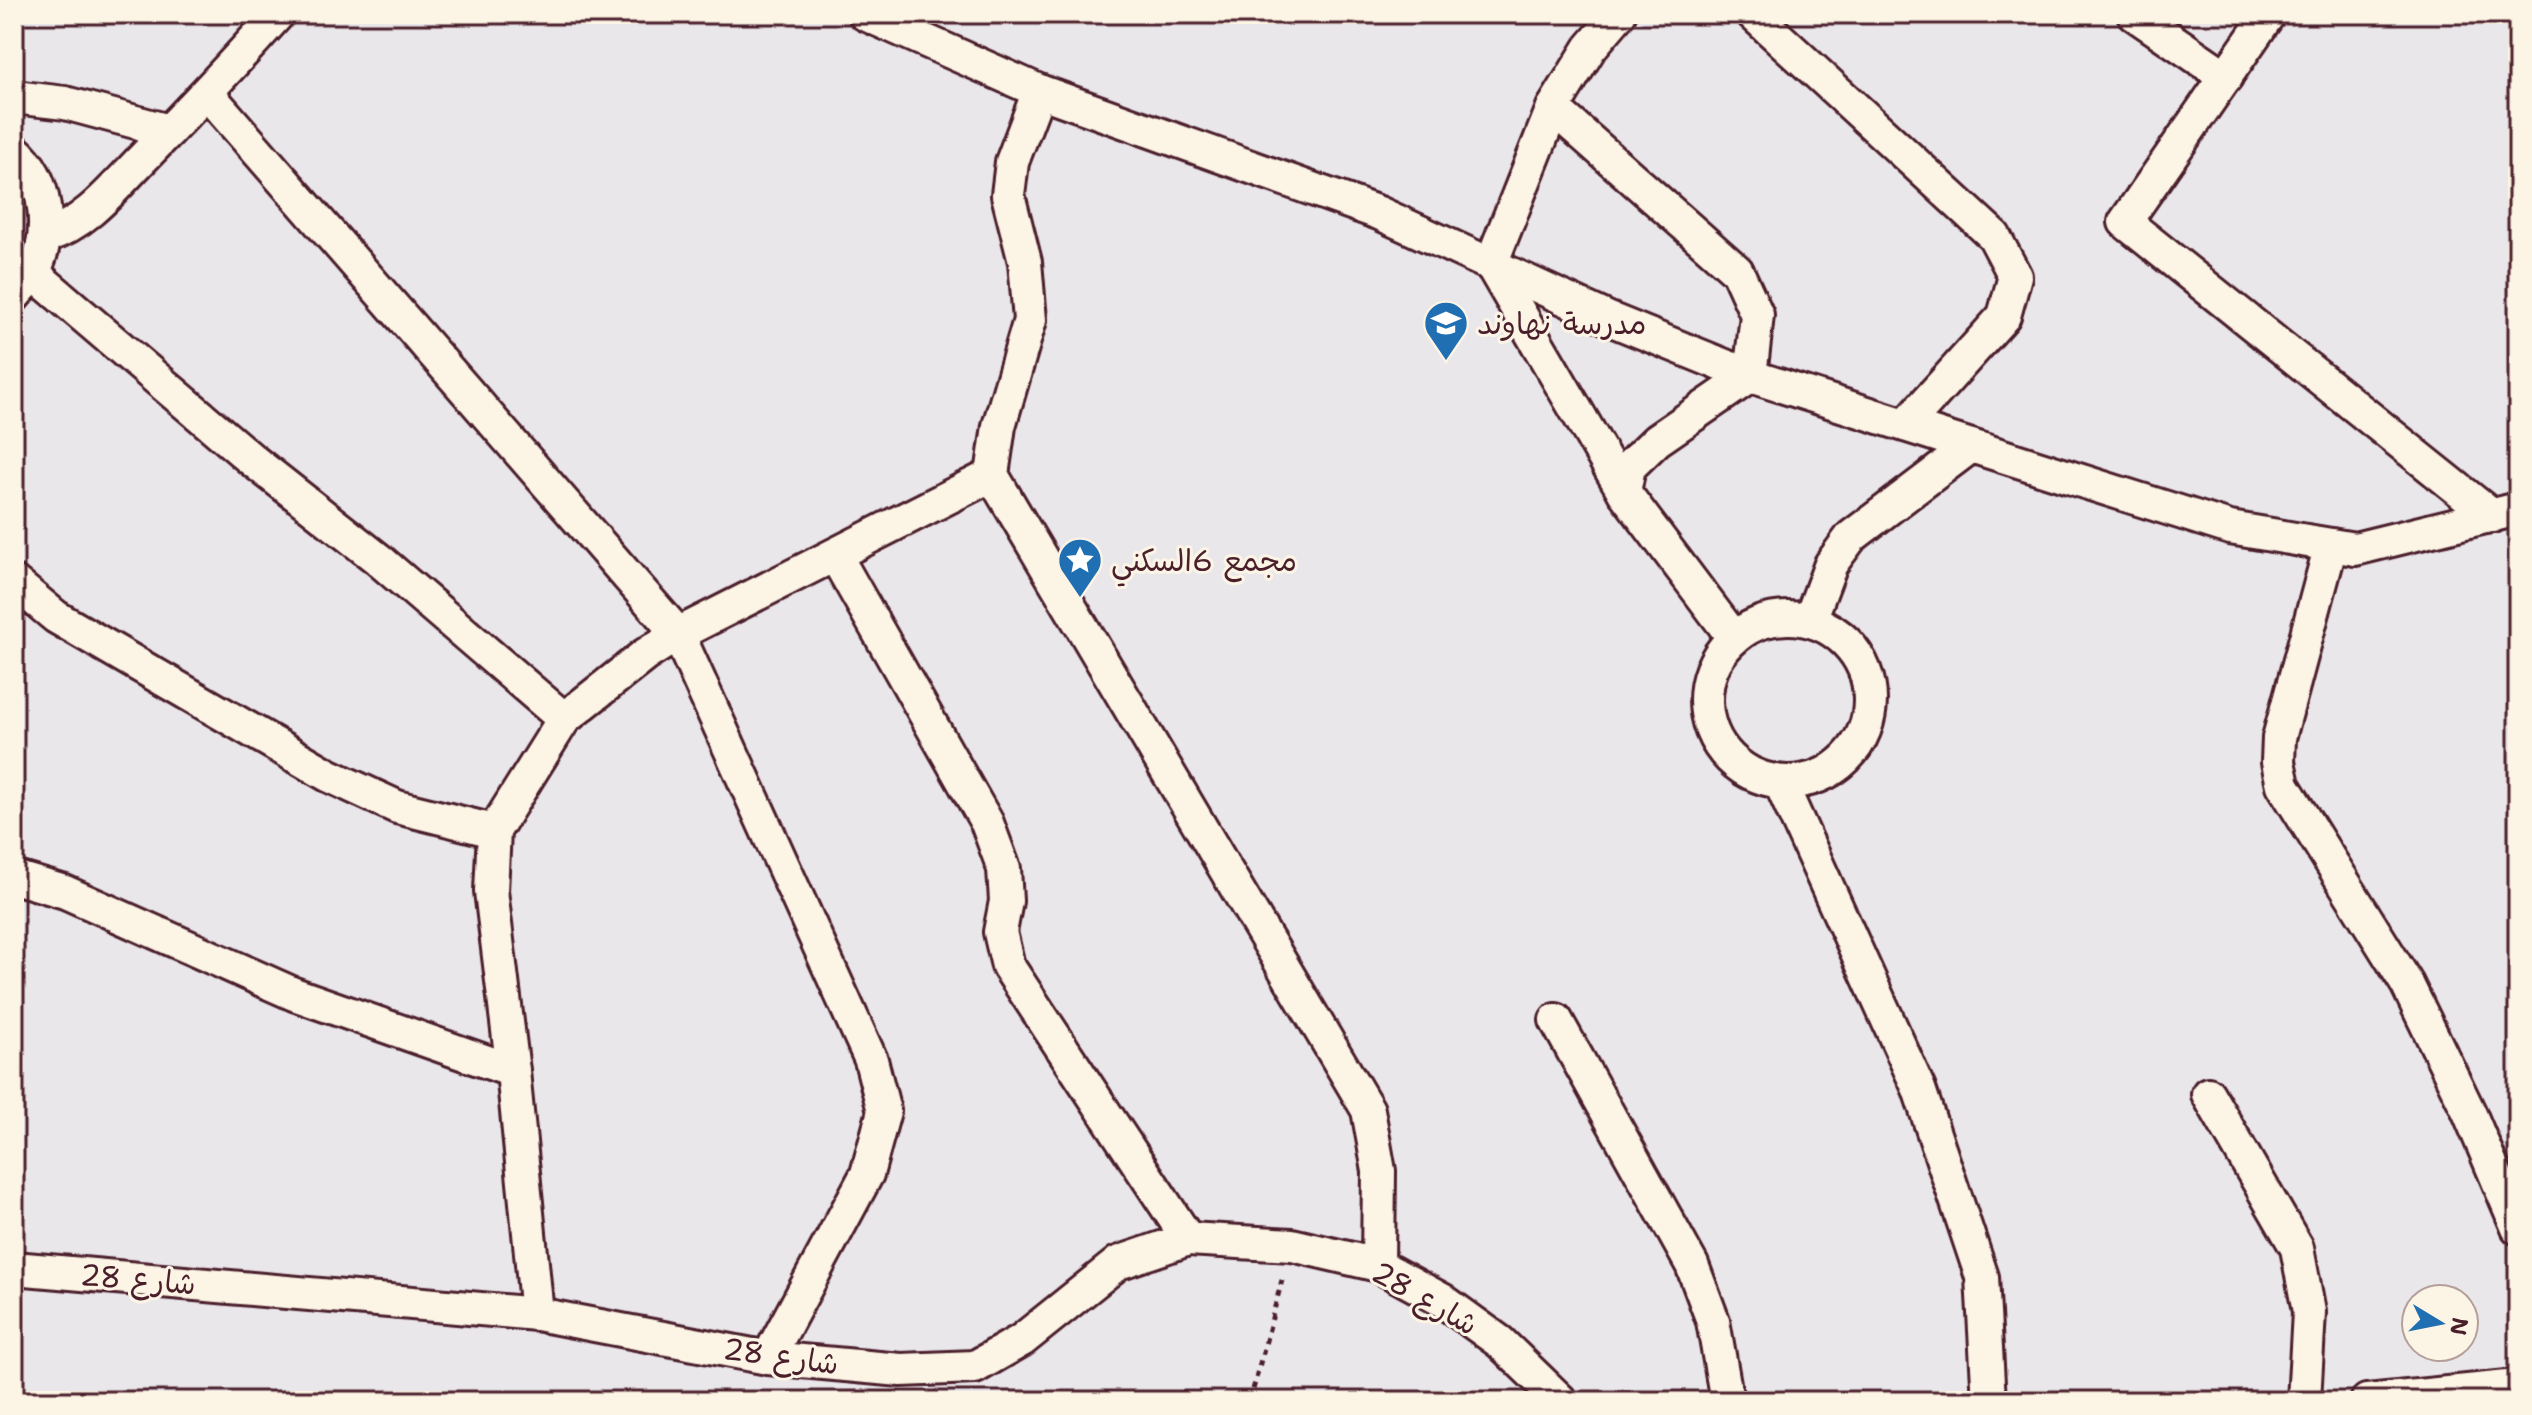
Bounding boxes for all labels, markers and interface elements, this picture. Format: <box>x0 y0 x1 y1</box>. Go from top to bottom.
school or university icon: مدرسة نهاوند <box>1422 299 1470 362</box>
place label: مدرسة نهاوند <box>1477 303 1647 344</box>
place icon: مجمع 6السكني <box>1056 536 1104 599</box>
place label: مجمع 6السكني <box>1111 540 1297 587</box>
street label: شارع 28 <box>1364 1251 1486 1346</box>
street label: شارع 28 <box>78 1254 198 1305</box>
north arrow <box>2400 1283 2480 1363</box>
text: N <box>2443 1315 2475 1337</box>
street label: شارع 28 <box>720 1328 841 1385</box>

